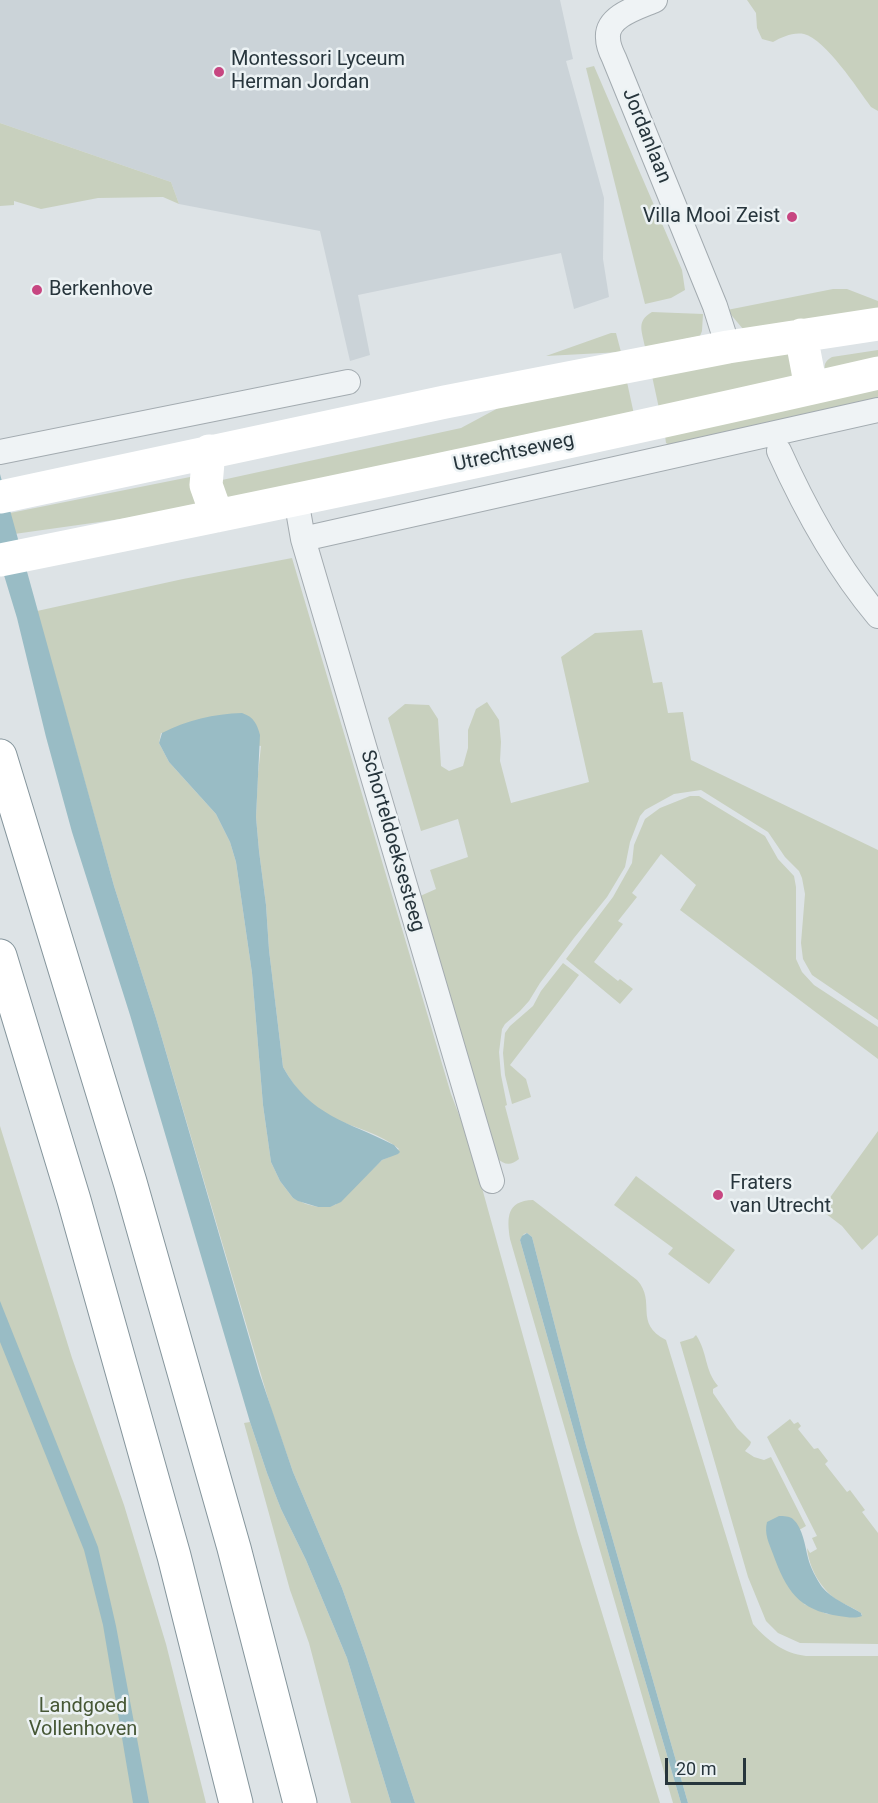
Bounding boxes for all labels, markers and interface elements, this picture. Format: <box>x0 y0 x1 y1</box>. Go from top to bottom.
place label: Montessori Lyceum Herman Jordan <box>231 48 405 95</box>
marker: Montessori Lyceum Herman Jordan <box>212 65 226 79</box>
street label: Jordanlaan <box>616 85 676 187</box>
place label: Villa Mooi Zeist <box>643 205 780 229</box>
marker: Villa Mooi Zeist <box>785 210 799 224</box>
place label: Berkenhove <box>49 278 153 302</box>
marker: Berkenhove <box>30 283 44 297</box>
street label: Utrechtseweg <box>452 429 576 477</box>
street label: Schorteldoeksesteeg <box>355 747 429 935</box>
place label: Fraters van Utrecht <box>730 1172 831 1219</box>
marker: Fraters van Utrecht <box>711 1188 725 1202</box>
park label: Landgoed Vollenhoven <box>29 1695 137 1742</box>
scale bar <box>668 1746 749 1784</box>
text: 20 m <box>676 1758 716 1779</box>

